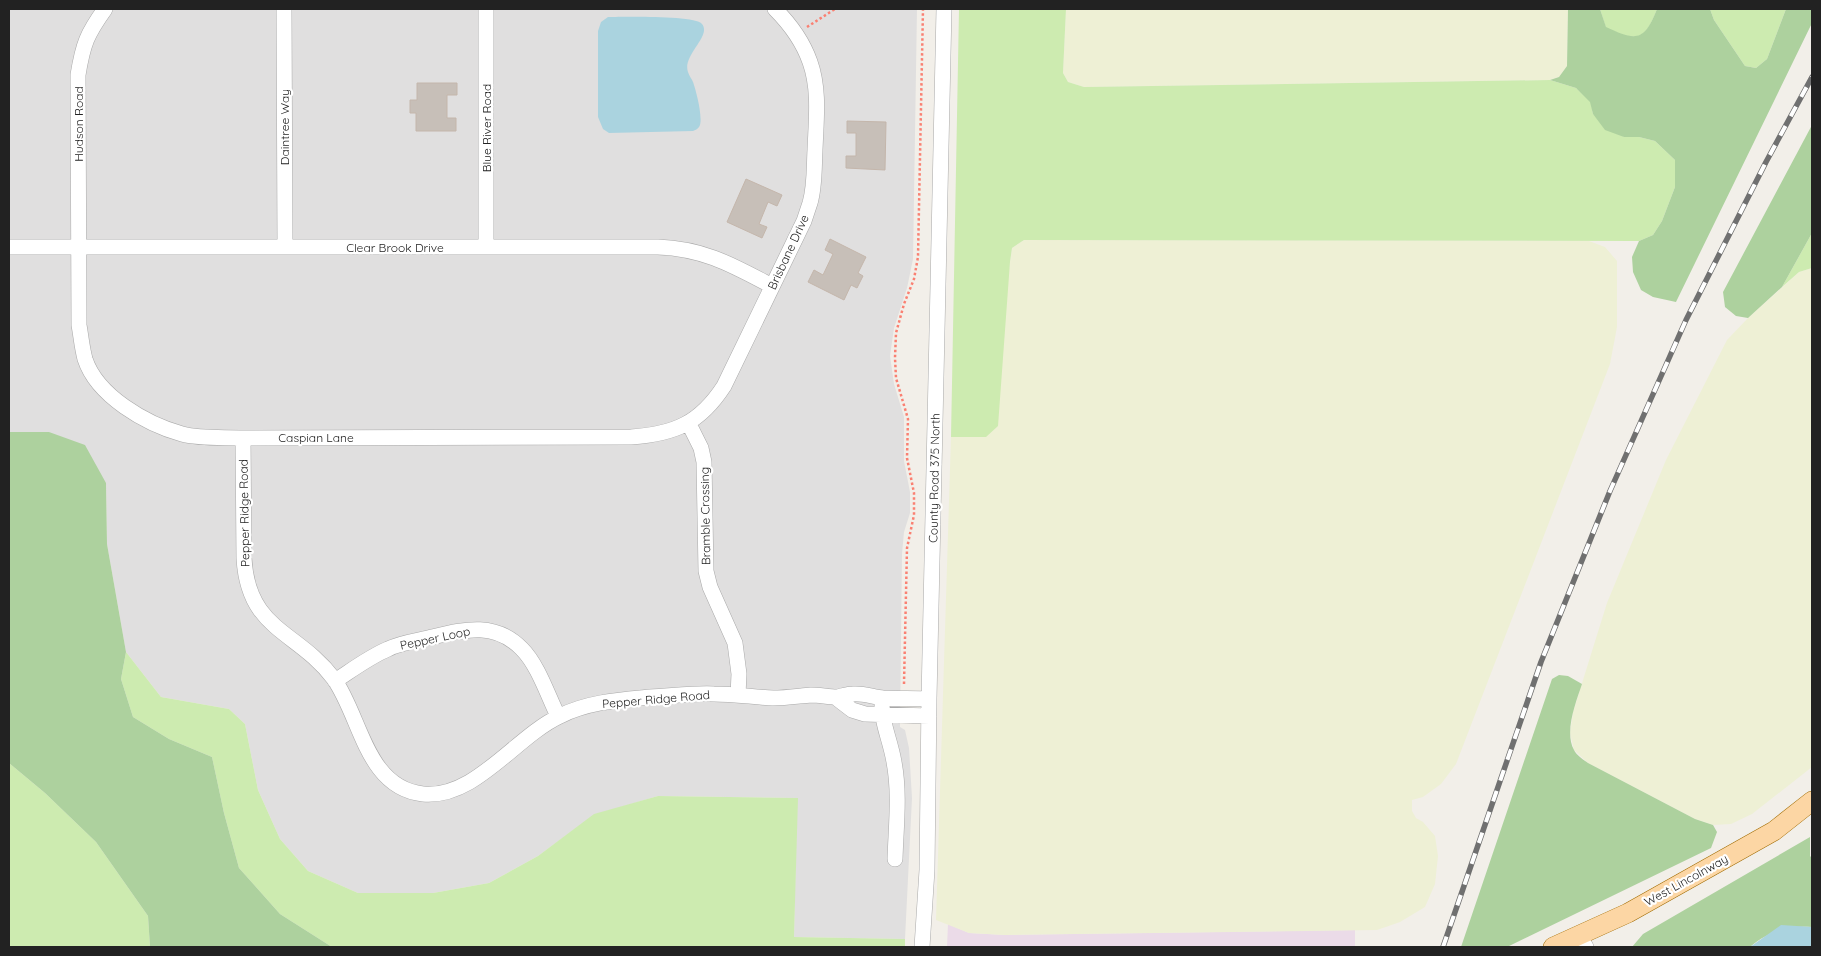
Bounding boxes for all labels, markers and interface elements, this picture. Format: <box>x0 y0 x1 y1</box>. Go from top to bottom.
street label: Blue River Road <box>479 84 494 172</box>
street label: Hudson Road <box>71 86 86 162</box>
street label: Daintree Way <box>277 89 292 165</box>
street label: Brisbane Drive <box>764 212 812 292</box>
street label: Clear Brook Drive <box>346 240 444 255</box>
street label: County Road 375 North <box>925 413 943 543</box>
street label: Caspian Lane <box>278 430 354 445</box>
street label: Pepper Ridge Road <box>236 459 252 567</box>
street label: Bramble Crossing <box>697 467 713 565</box>
street label: Pepper Loop <box>399 623 471 653</box>
street label: Pepper Ridge Road <box>602 687 710 711</box>
street label: West Lincolnway <box>1642 851 1730 909</box>

